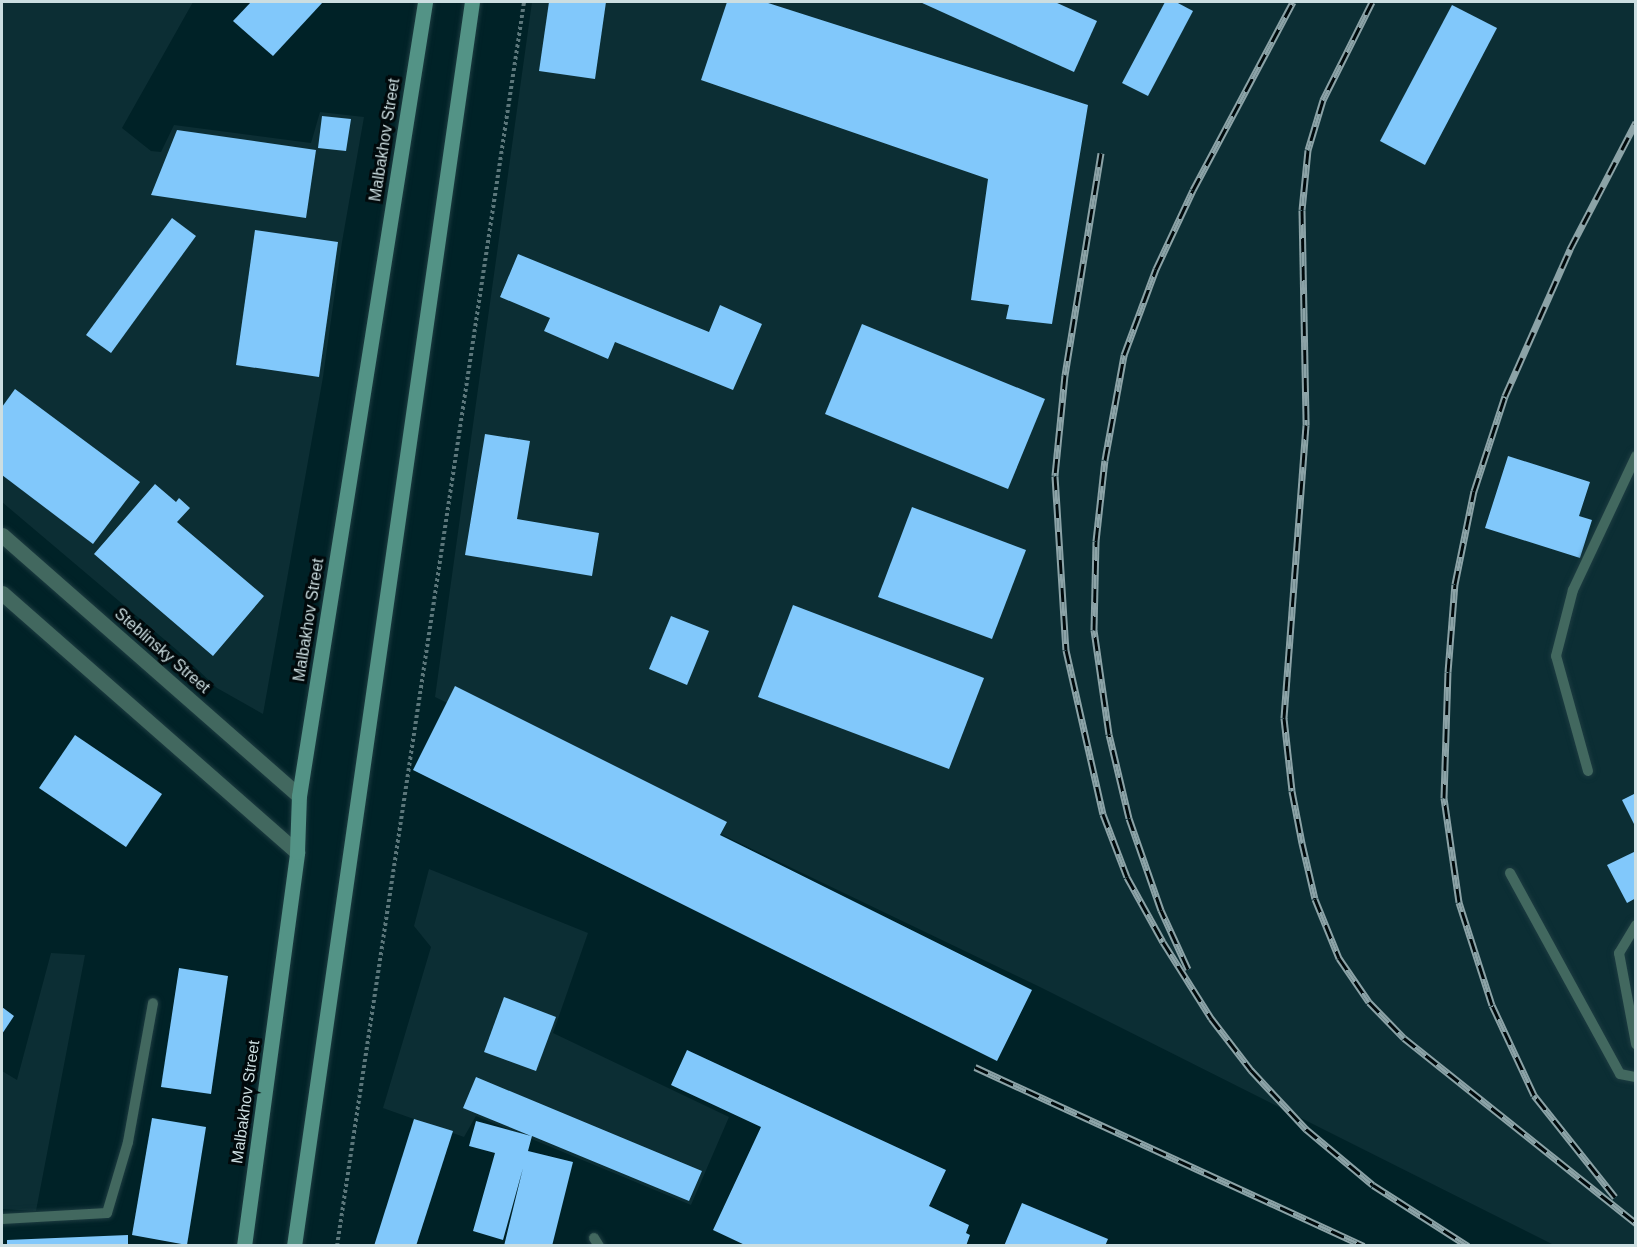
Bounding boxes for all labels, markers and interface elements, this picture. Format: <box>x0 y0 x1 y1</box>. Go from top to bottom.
street label: Malbakhov Street <box>366 77 404 203</box>
street label: Malbakhov Street <box>290 557 328 683</box>
street label: Steblinsky Street <box>110 604 214 698</box>
street label: Malbakhov Street <box>228 1039 264 1165</box>

